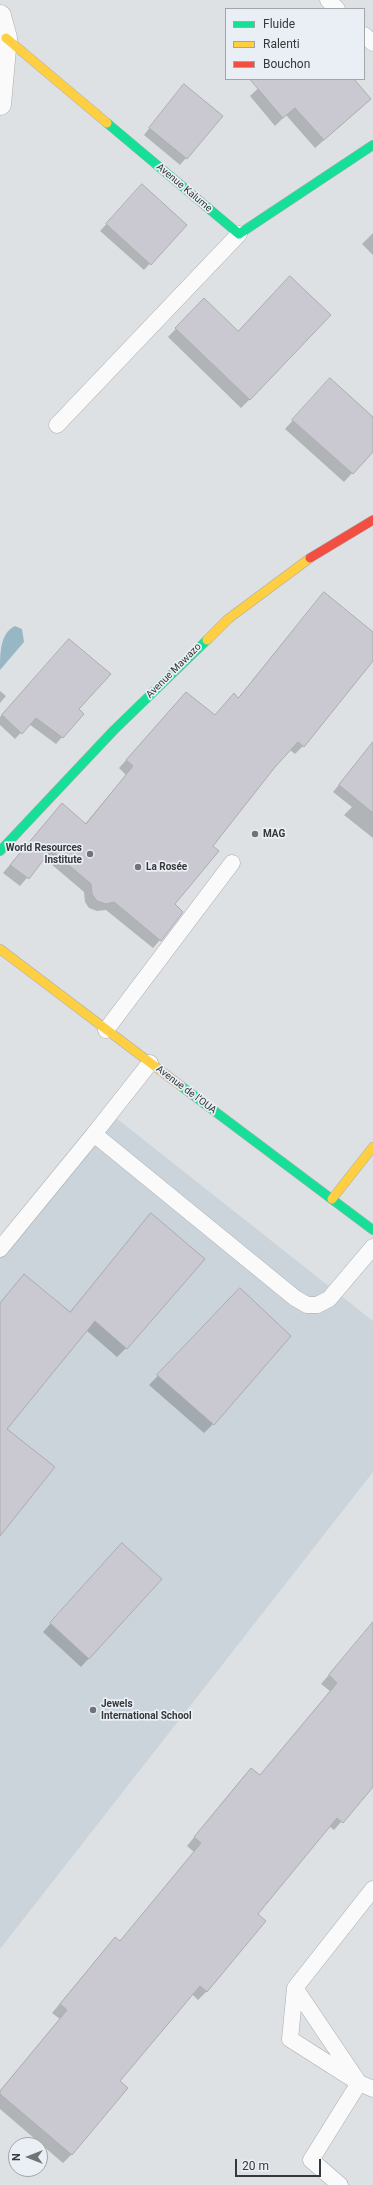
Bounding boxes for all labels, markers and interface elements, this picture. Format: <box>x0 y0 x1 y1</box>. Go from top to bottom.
legend <box>225 8 365 80</box>
text: Fluide <box>263 17 295 31</box>
text: Ralenti <box>263 37 300 51</box>
text: Bouchon <box>263 57 310 71</box>
street label: Avenue Kalume <box>154 161 214 215</box>
street label: Avenue Mawazo <box>144 641 204 701</box>
place label: MAG <box>263 828 285 840</box>
marker: MAG <box>250 829 260 839</box>
place label: World Resources Institute <box>6 842 82 866</box>
marker: World Resources Institute <box>85 849 95 859</box>
place label: La Rosée <box>146 861 187 873</box>
marker: La Rosée <box>133 862 143 872</box>
street label: Avenue de l’OUA <box>153 1063 219 1117</box>
place label: Jewels International School <box>101 1698 192 1722</box>
marker: Jewels International School <box>88 1705 98 1715</box>
north arrow <box>8 2137 48 2177</box>
scale bar <box>237 2151 323 2177</box>
text: N <box>10 2153 23 2161</box>
text: 20 m <box>242 2159 269 2173</box>

